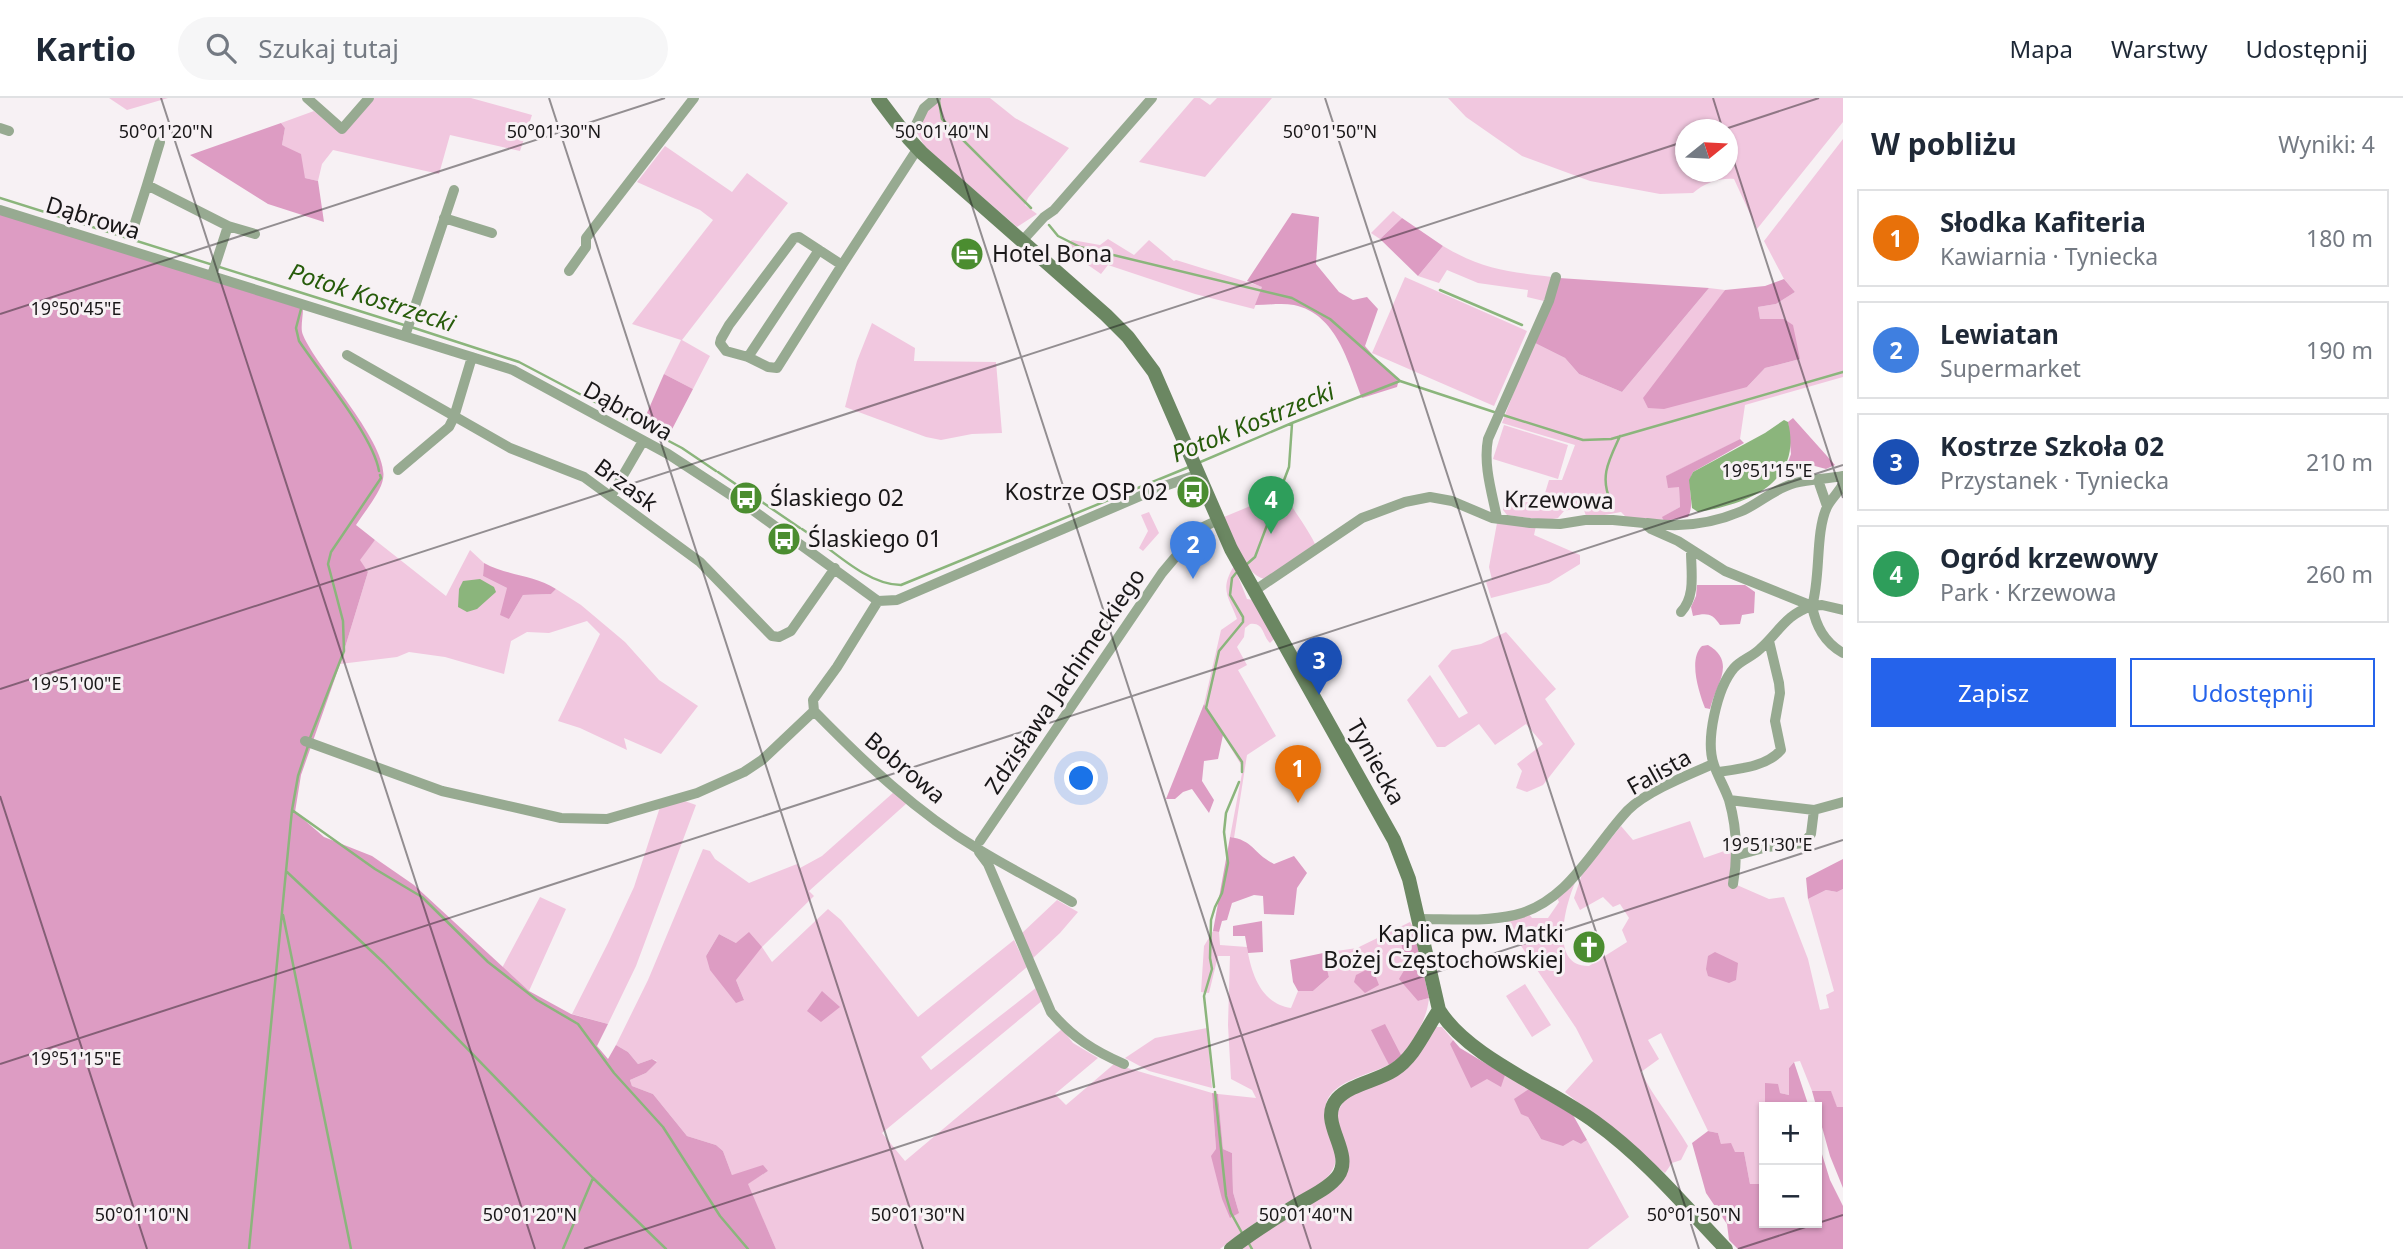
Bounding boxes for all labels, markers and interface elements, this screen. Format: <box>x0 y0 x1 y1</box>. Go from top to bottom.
search box <box>178 17 668 80</box>
text: Kartio <box>35 26 136 71</box>
icon: search <box>202 29 240 67</box>
text: Szukaj tutaj <box>258 30 399 66</box>
text: Mapa <box>2010 32 2073 65</box>
text: Warstwy <box>2111 32 2208 65</box>
text: Udostępnij <box>2246 32 2368 65</box>
text: 50°01'20"N <box>119 119 213 143</box>
text: 50°01'30"N <box>507 119 601 143</box>
text: 50°01'40"N <box>895 119 989 143</box>
text: 50°01'50"N <box>1283 119 1377 143</box>
north arrow <box>1675 119 1738 182</box>
text: W pobliżu <box>1871 123 2017 164</box>
text: Wyniki: 4 <box>2278 128 2375 160</box>
street label: Dąbrowa <box>42 188 145 247</box>
text: Słodka Kafiteria <box>1940 204 2146 240</box>
text: 1 <box>1889 222 1903 254</box>
text: 180 m <box>2306 222 2373 254</box>
hotel icon: Hotel Bona <box>948 235 986 273</box>
place label: Hotel Bona <box>992 237 1112 269</box>
text: Kawiarnia · Tyniecka <box>1940 240 2158 272</box>
water label: Potok Kostrzecki <box>285 254 461 339</box>
text: 19°50'45"E <box>31 296 121 320</box>
text: Lewiatan <box>1940 316 2059 352</box>
text: 2 <box>1889 334 1903 366</box>
text: 190 m <box>2306 334 2373 366</box>
text: Supermarket <box>1940 352 2081 384</box>
street label: Dąbrowa <box>578 373 679 448</box>
water label: Potok Kostrzecki <box>1166 374 1340 469</box>
text: Kostrze Szkoła 02 <box>1940 428 2164 464</box>
text: 3 <box>1889 446 1903 478</box>
text: 210 m <box>2306 446 2373 478</box>
street label: Brzask <box>588 450 665 519</box>
text: 19°51'15"E <box>1722 458 1812 482</box>
text: Przystanek · Tyniecka <box>1940 464 2169 496</box>
bus stop icon: Kostrze OSP 02 <box>1174 473 1212 511</box>
place label: Kostrze OSP 02 <box>1004 475 1168 507</box>
pin: 4 <box>1248 476 1294 534</box>
bus stop icon: Ślaskiego 02 <box>727 479 765 517</box>
place label: Ślaskiego 02 <box>770 481 904 513</box>
street label: Krzewowa <box>1504 482 1614 516</box>
bus stop icon: Ślaskiego 01 <box>765 520 803 558</box>
pin: 2 <box>1170 521 1216 579</box>
place label: Ślaskiego 01 <box>808 522 942 554</box>
text: Ogród krzewowy <box>1940 540 2158 576</box>
text: 4 <box>1889 558 1903 590</box>
text: 260 m <box>2306 558 2373 590</box>
street label: Zdzisława Jachimeckiego <box>977 561 1152 800</box>
text: Park · Krzewowa <box>1940 576 2116 608</box>
pin: 3 <box>1296 637 1342 695</box>
button: Zapisz <box>1871 658 2116 727</box>
button: Udostępnij <box>2130 658 2375 727</box>
text: 19°51'00"E <box>31 671 121 695</box>
street label: Tyniecka <box>1340 713 1414 810</box>
street label: Bobrowa <box>858 724 953 811</box>
street label: Falista <box>1621 740 1696 802</box>
pin: 1 <box>1275 745 1321 803</box>
your location <box>1064 761 1098 795</box>
text: 19°51'30"E <box>1722 832 1812 856</box>
place label: Kaplica pw. Matki Bożej Częstochowskiej <box>1323 917 1564 975</box>
church icon: Kaplica pw. Matki Bożej Częstochowskiej <box>1570 928 1608 966</box>
text: 19°51'15"E <box>31 1046 121 1070</box>
map controls <box>1759 1102 1822 1228</box>
button: + <box>1759 1102 1822 1165</box>
button: − <box>1759 1165 1822 1228</box>
text: 50°01'10"N <box>95 1202 189 1226</box>
text: 50°01'20"N <box>483 1202 577 1226</box>
text: 50°01'30"N <box>871 1202 965 1226</box>
text: 50°01'40"N <box>1259 1202 1353 1226</box>
text: 50°01'50"N <box>1647 1202 1741 1226</box>

